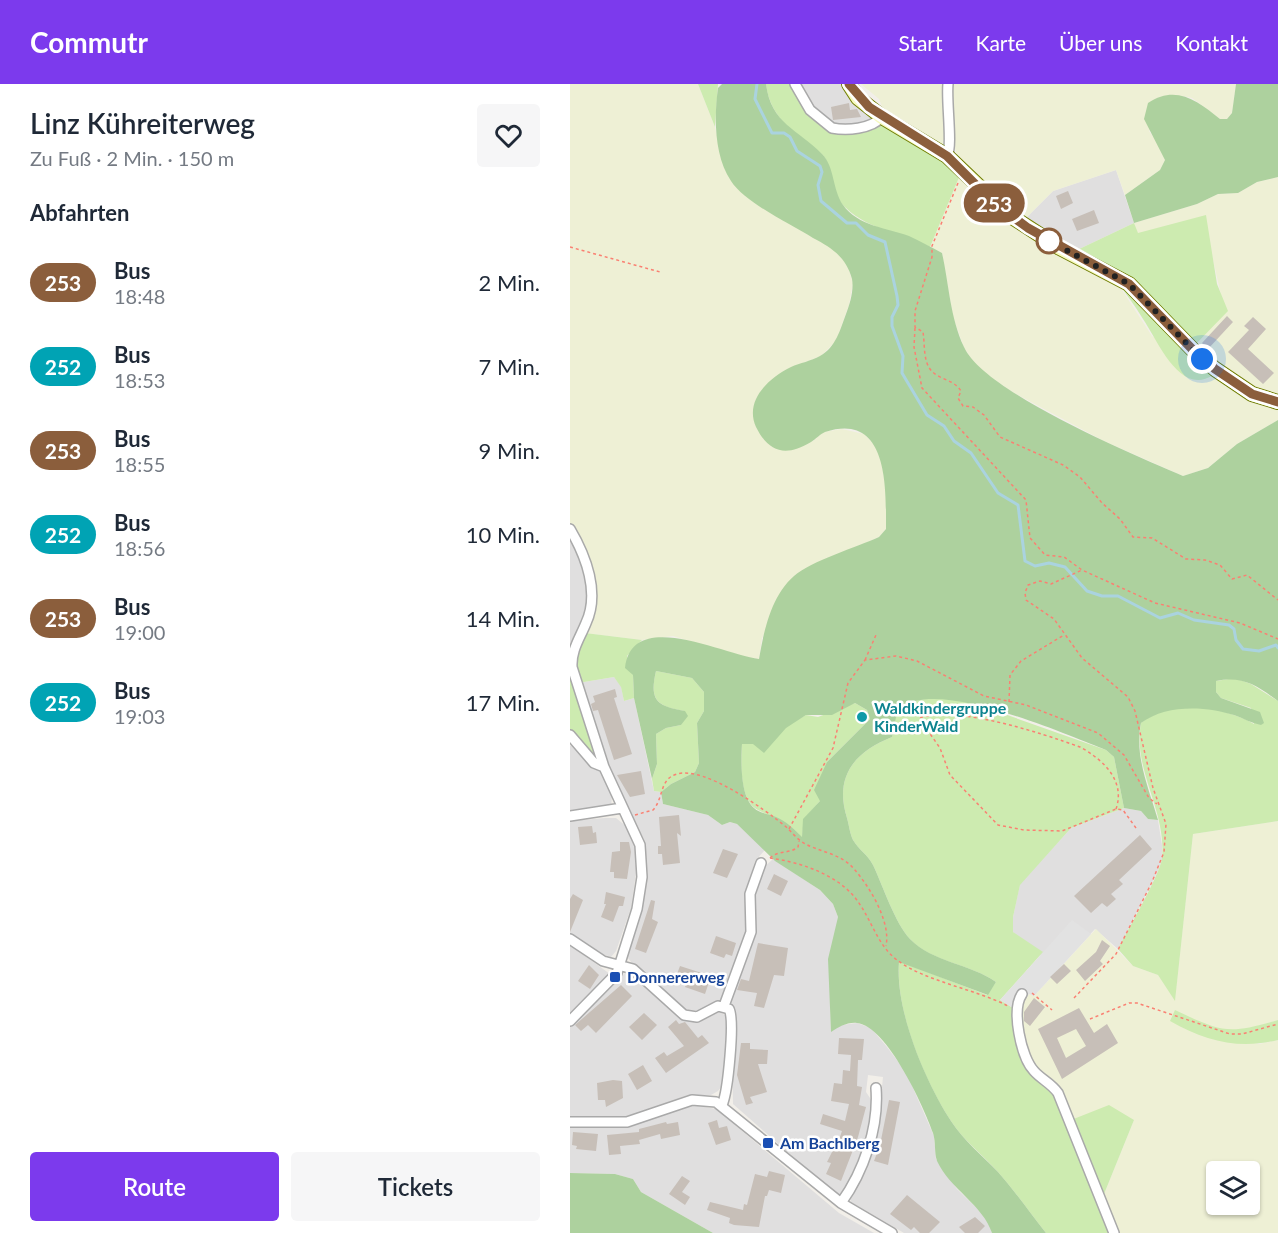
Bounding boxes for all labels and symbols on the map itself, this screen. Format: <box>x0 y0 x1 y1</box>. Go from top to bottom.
line badge: 253 <box>960 184 1028 222</box>
unlabelled marker <box>1036 228 1062 254</box>
your location <box>1187 344 1217 374</box>
place label: Waldkindergruppe KinderWald <box>874 698 1007 735</box>
marker: Waldkindergruppe KinderWald <box>855 710 869 724</box>
place label: Donnererweg <box>627 967 725 986</box>
marker: Donnererweg <box>608 970 622 984</box>
place label: Am Bachlberg <box>779 1133 880 1152</box>
marker: Am Bachlberg <box>761 1136 775 1150</box>

